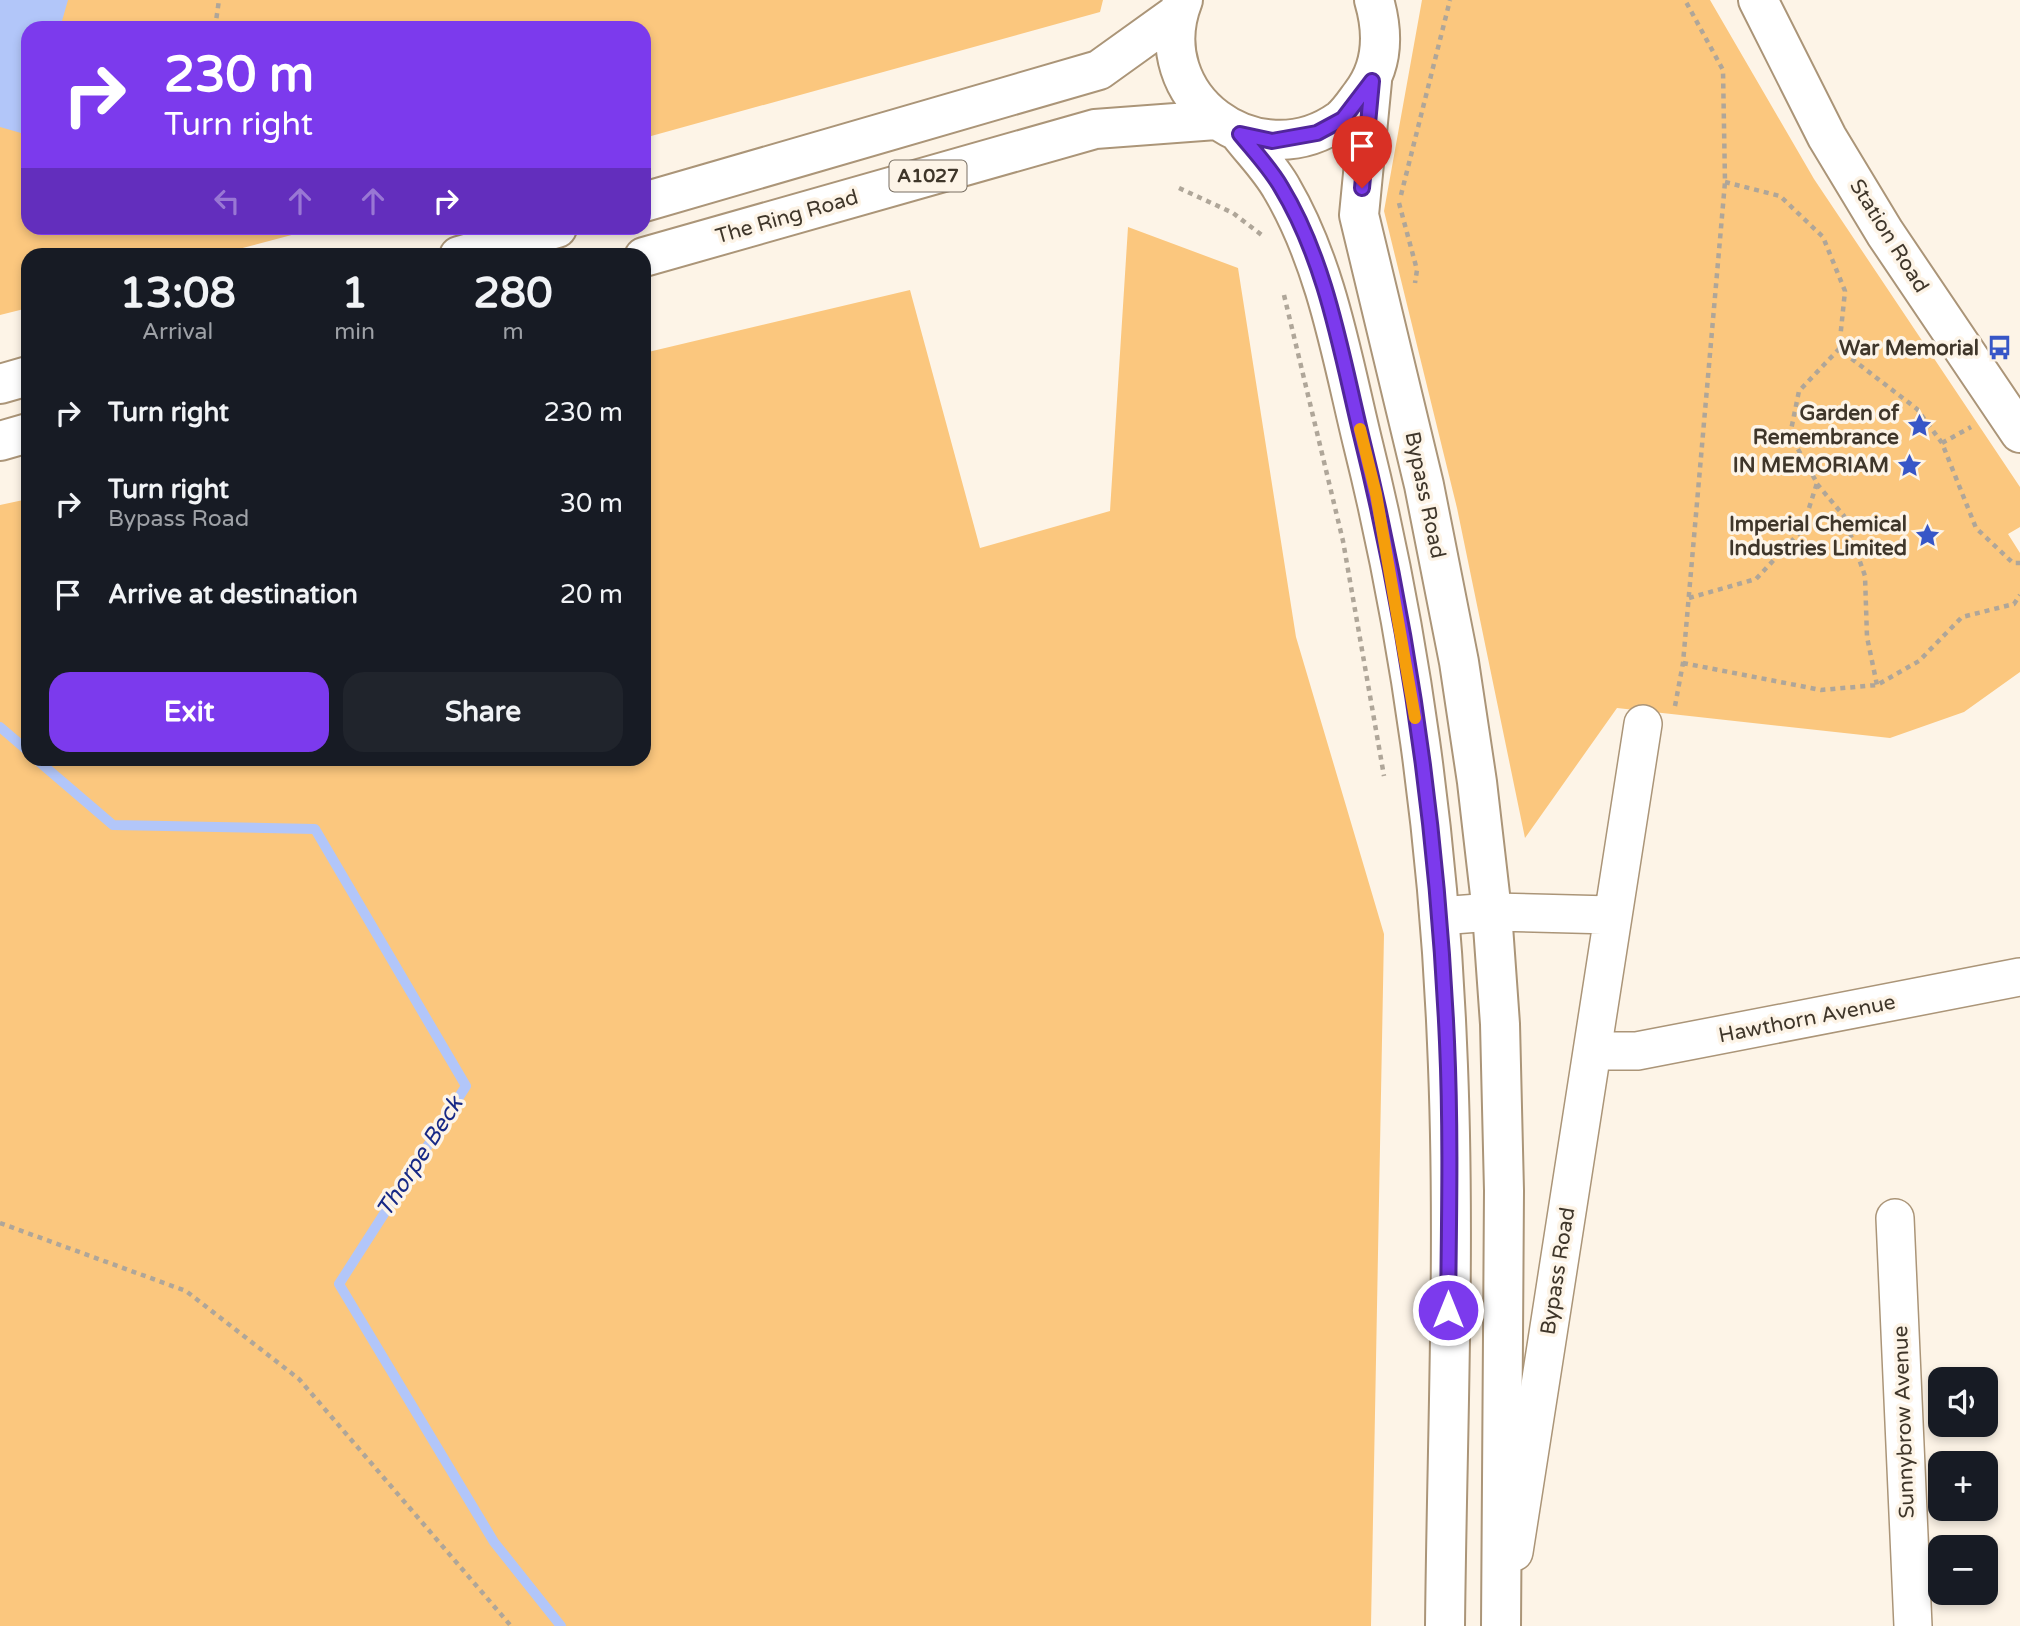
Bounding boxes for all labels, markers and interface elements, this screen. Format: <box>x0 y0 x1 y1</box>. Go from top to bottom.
text: 230 m <box>164 46 314 105</box>
icon: right <box>49 49 140 140</box>
text: Turn right <box>164 106 313 144</box>
pin <box>1332 116 1392 188</box>
icon: arrive <box>1343 127 1381 165</box>
road number: A1027 <box>890 160 967 192</box>
street label: Station Road <box>1844 175 1934 297</box>
icon: left <box>208 182 246 220</box>
icon: ahead <box>281 182 319 220</box>
icon: ahead <box>354 182 392 220</box>
icon: right <box>427 182 465 220</box>
street label: The Ring Road <box>713 185 861 249</box>
text: 13:08 <box>119 268 236 319</box>
text: 1 <box>341 268 368 319</box>
text: 280 <box>473 268 553 319</box>
text: Arrival <box>142 318 213 346</box>
text: min <box>334 318 375 346</box>
text: m <box>502 318 524 346</box>
bus stop icon: War Memorial <box>1985 334 2013 362</box>
place label: War Memorial <box>1839 336 1979 361</box>
icon: right <box>49 394 87 432</box>
text: Turn right <box>108 397 229 428</box>
text: 230 m <box>543 397 623 428</box>
place label: Garden of Remembrance <box>1753 401 1900 450</box>
place icon: Garden of Remembrance <box>1905 411 1933 439</box>
street label: Bypass Road <box>1399 429 1451 561</box>
place icon: IN MEMORIAM <box>1895 451 1923 479</box>
place label: IN MEMORIAM <box>1733 453 1889 478</box>
text: Turn right <box>108 474 229 505</box>
icon: right <box>49 485 87 523</box>
text: 30 m <box>560 488 623 519</box>
text: Bypass Road <box>108 505 249 533</box>
place label: Imperial Chemical Industries Limited <box>1729 512 1907 561</box>
place icon: Imperial Chemical Industries Limited <box>1913 522 1941 550</box>
icon: arrive <box>49 576 87 614</box>
text: Arrive at destination <box>108 579 358 610</box>
text: 20 m <box>560 579 623 610</box>
button: Exit <box>49 672 329 752</box>
button: Share <box>343 672 623 752</box>
street label: Hawthorn Avenue <box>1716 990 1898 1048</box>
water label: Thorpe Beck <box>371 1090 470 1222</box>
street label: Bypass Road <box>1536 1205 1580 1337</box>
position arrow <box>1411 1273 1485 1347</box>
street label: Sunnybrow Avenue <box>1888 1325 1920 1519</box>
map controls <box>1928 1367 1998 1605</box>
button: sound <box>1928 1367 1998 1437</box>
button: + <box>1928 1451 1998 1521</box>
button: − <box>1928 1535 1998 1605</box>

